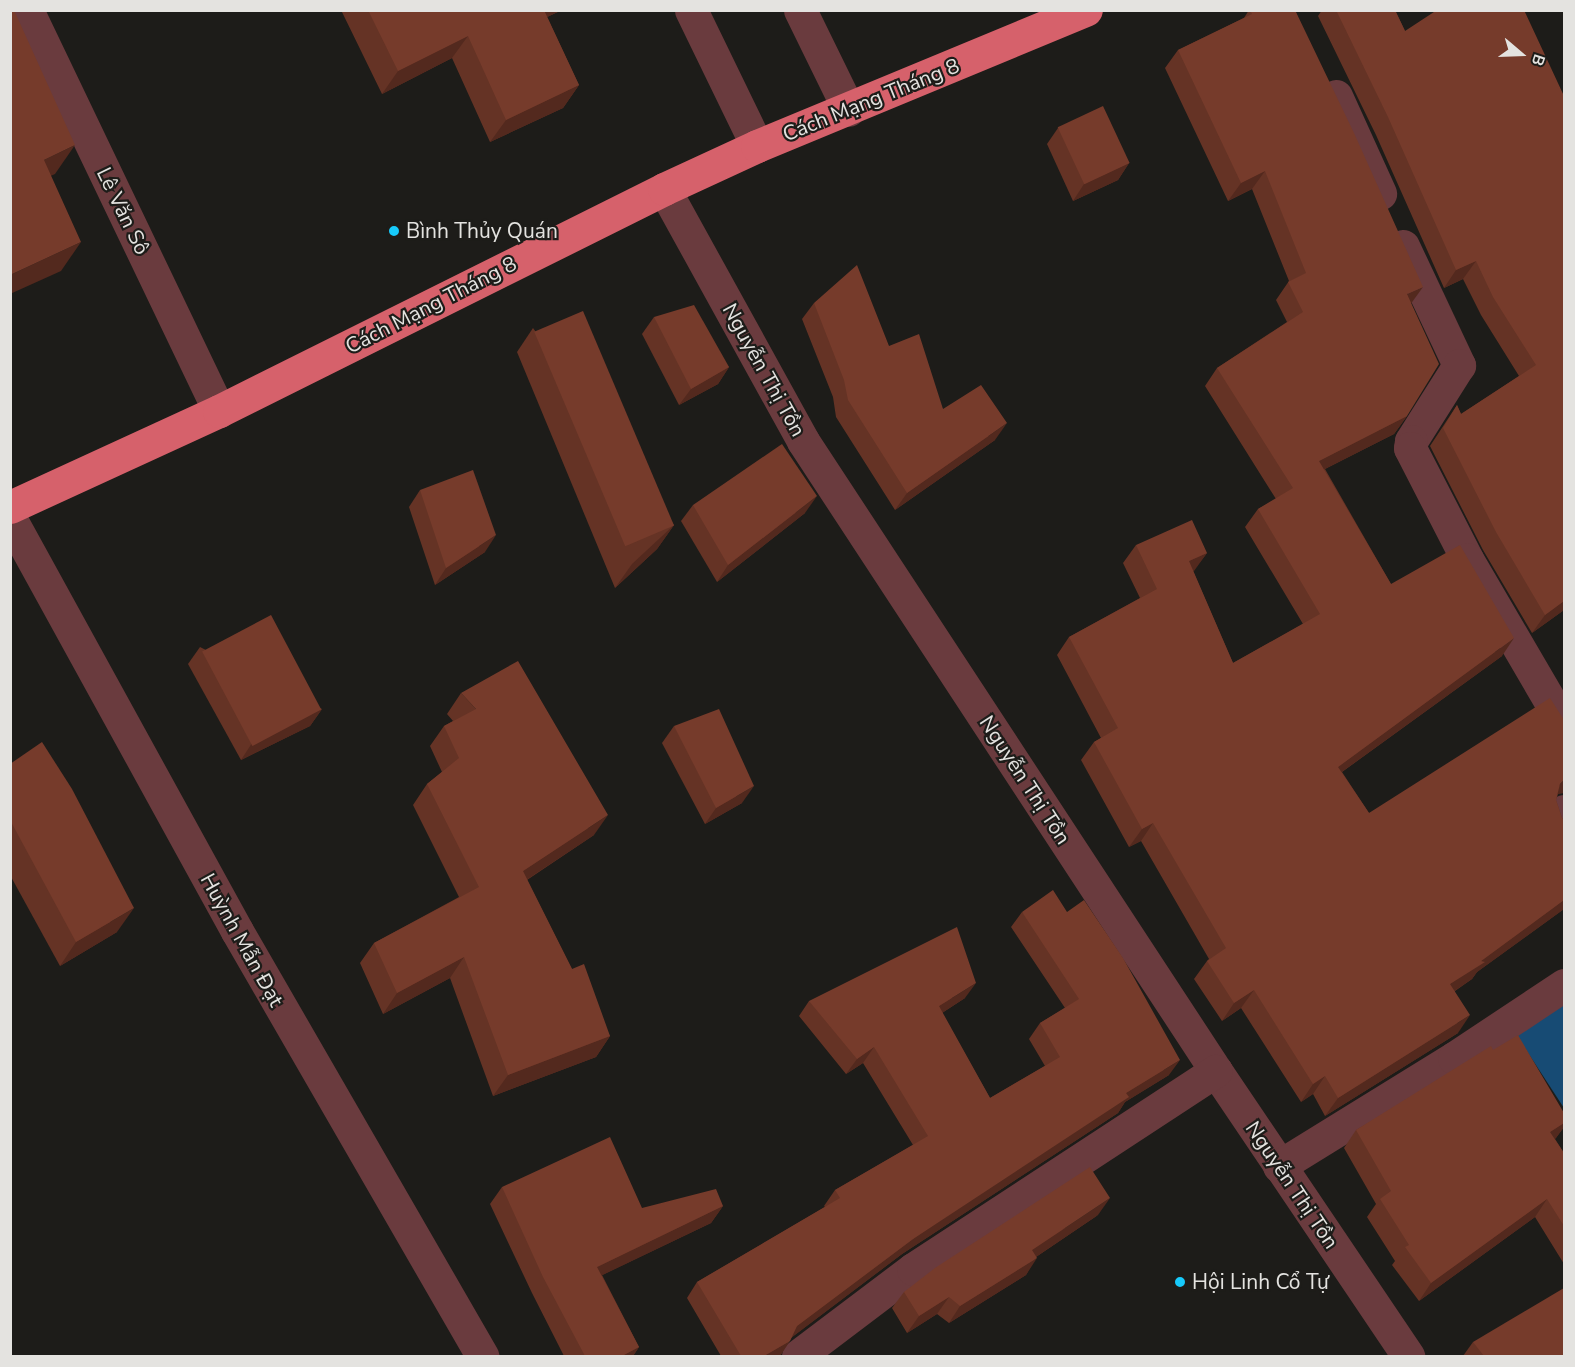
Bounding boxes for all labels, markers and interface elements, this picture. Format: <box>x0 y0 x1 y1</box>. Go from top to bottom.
north arrow <box>1491 24 1551 84</box>
text: B <box>1526 51 1550 69</box>
street label: Cách Mạng Tháng 8 <box>779 53 963 147</box>
street label: Lê Văn Sô <box>91 163 155 259</box>
place label: Bình Thủy Quán <box>406 218 558 244</box>
marker: Bình Thủy Quán <box>387 224 401 238</box>
street label: Cách Mạng Tháng 8 <box>341 251 521 359</box>
street label: Nguyễn Thị Tồn <box>717 299 811 441</box>
street label: Nguyễn Thị Tồn <box>974 711 1076 849</box>
street label: Huỳnh Mẫn Đạt <box>195 869 289 1011</box>
street label: Nguyễn Thị Tồn <box>1240 1117 1344 1253</box>
place label: Hội Linh Cổ Tự <box>1192 1269 1329 1295</box>
marker: Hội Linh Cổ Tự <box>1173 1275 1187 1289</box>

